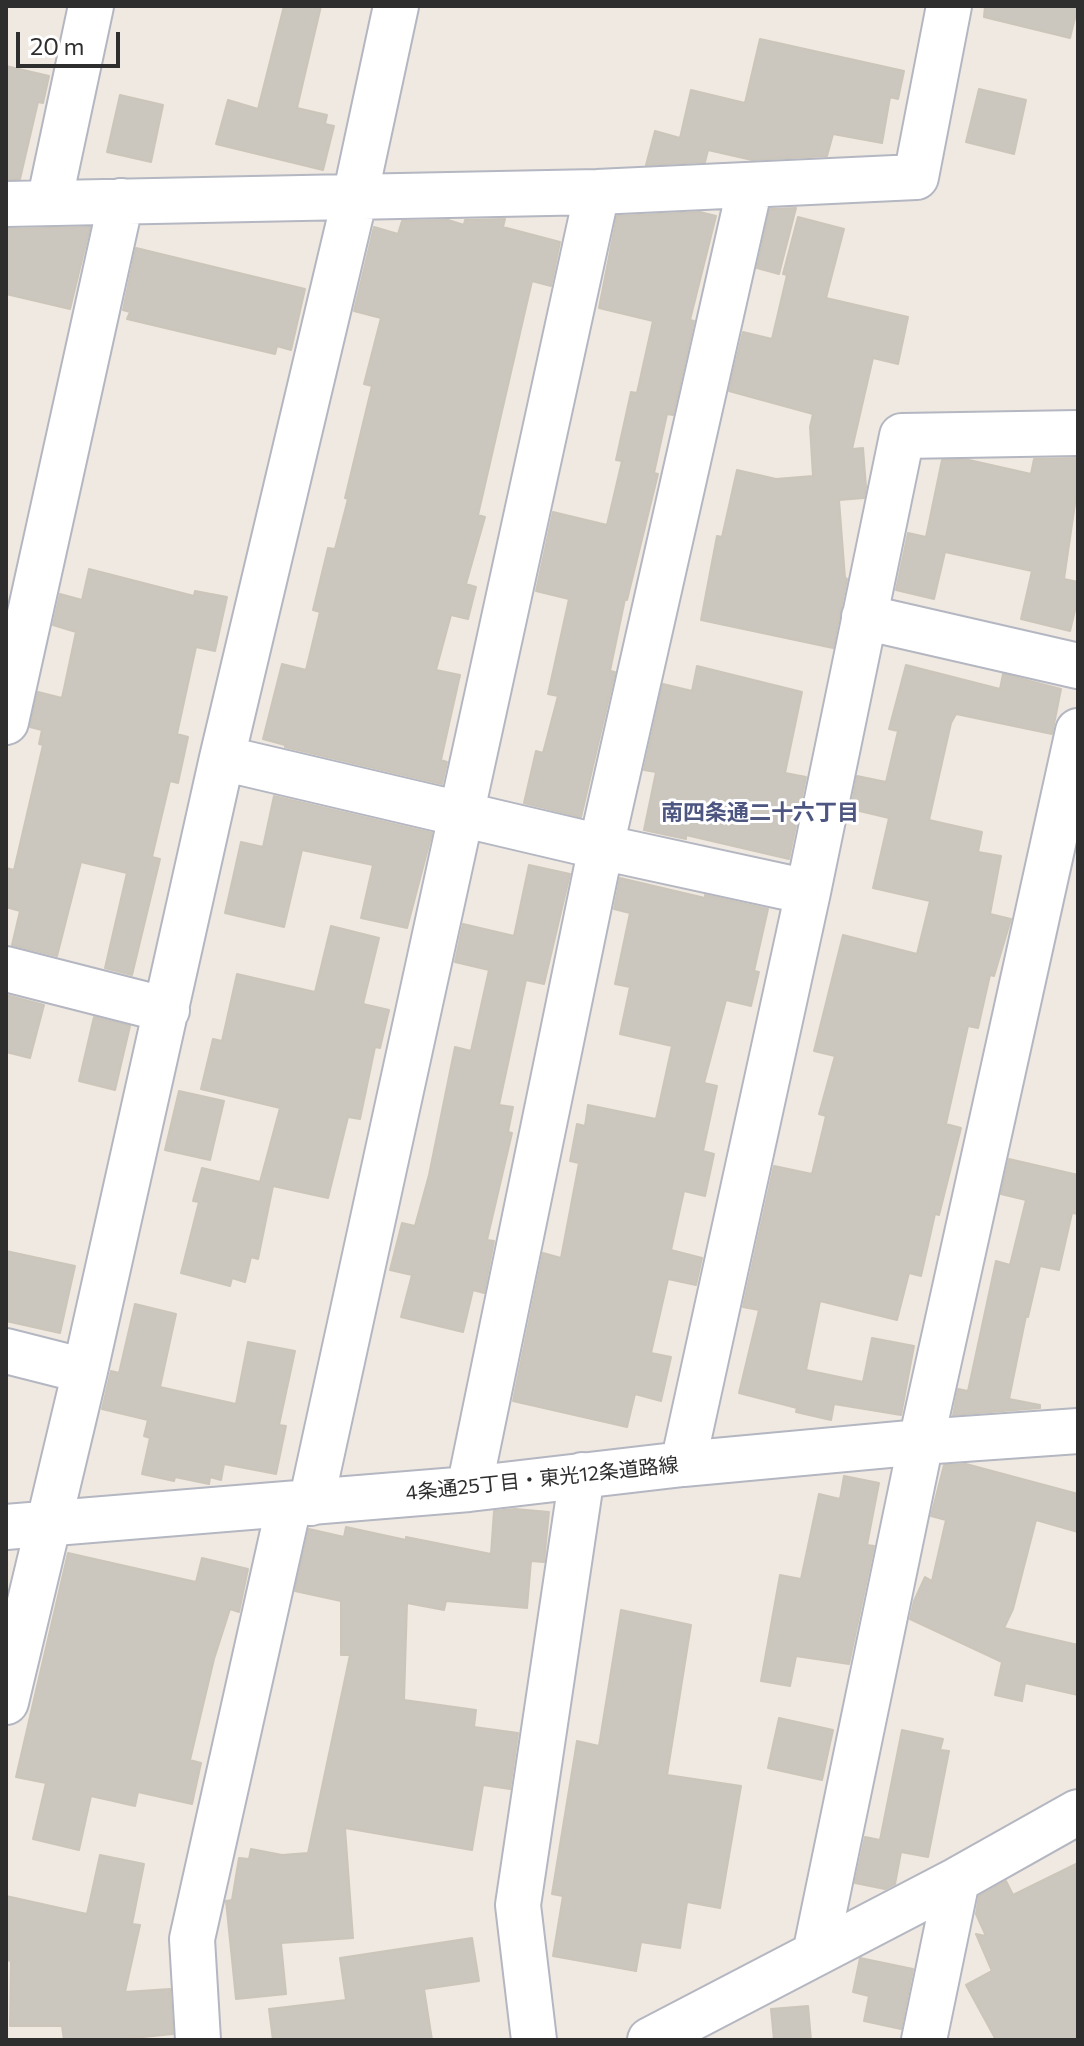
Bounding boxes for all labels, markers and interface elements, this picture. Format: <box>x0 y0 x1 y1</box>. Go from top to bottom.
scale bar <box>20 16 124 66</box>
text: 20 m <box>30 31 84 60</box>
district label: 南四条通二十六丁目 <box>661 800 859 826</box>
street label: 4条通25丁目・東光12条道路線 <box>404 1453 680 1505</box>

